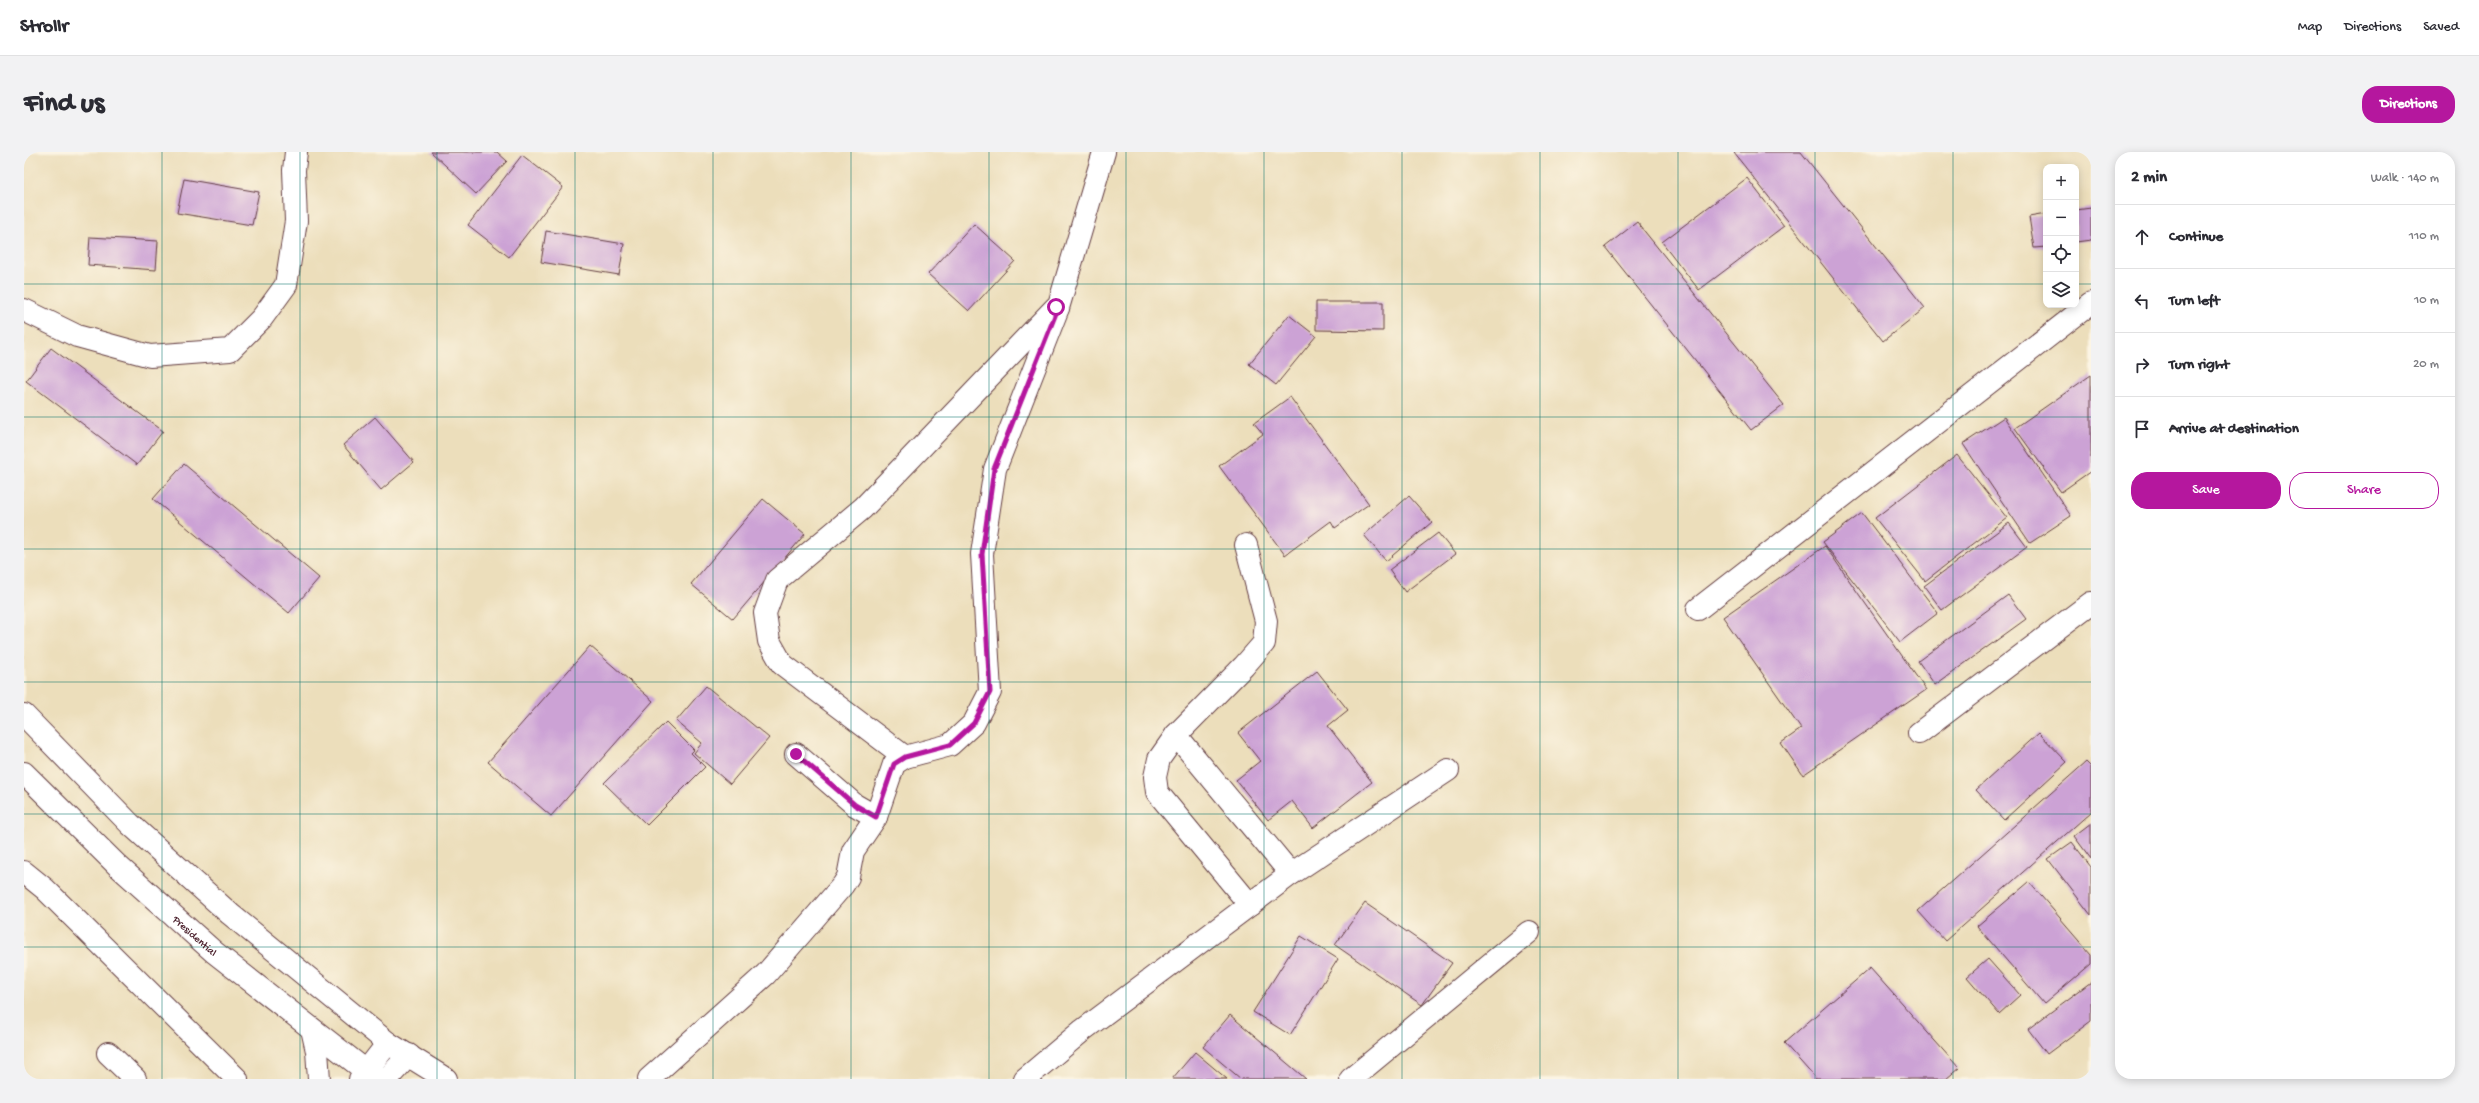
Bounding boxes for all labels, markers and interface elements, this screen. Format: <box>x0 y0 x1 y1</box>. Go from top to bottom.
text: Strollr <box>20 16 68 39</box>
text: Map <box>2298 19 2322 36</box>
text: Directions <box>2344 19 2401 36</box>
text: Saved <box>2423 19 2459 36</box>
button: Directions <box>2362 86 2455 123</box>
text: Find us <box>24 88 104 121</box>
map controls <box>2043 164 2079 308</box>
button: + <box>2043 164 2079 200</box>
text: 2 min <box>2131 168 2167 188</box>
text: Walk · 140 m <box>2371 171 2439 186</box>
button: − <box>2043 200 2079 236</box>
icon: ahead <box>2131 226 2153 248</box>
text: Continue <box>2169 228 2223 246</box>
text: 110 m <box>2409 229 2439 244</box>
button: locate <box>2043 236 2079 272</box>
button: layers <box>2043 272 2079 308</box>
icon: left <box>2131 290 2153 312</box>
text: Turn left <box>2169 292 2220 310</box>
text: 10 m <box>2414 293 2439 308</box>
route start <box>1047 298 1065 316</box>
icon: right <box>2131 354 2153 376</box>
text: Turn right <box>2169 356 2229 374</box>
text: 20 m <box>2413 357 2439 372</box>
icon: arrive <box>2131 418 2153 440</box>
text: Arrive at destination <box>2169 420 2299 438</box>
button: Save <box>2131 472 2281 509</box>
button: Share <box>2289 472 2439 509</box>
route end <box>787 745 805 763</box>
street label: Presidential <box>169 913 219 960</box>

